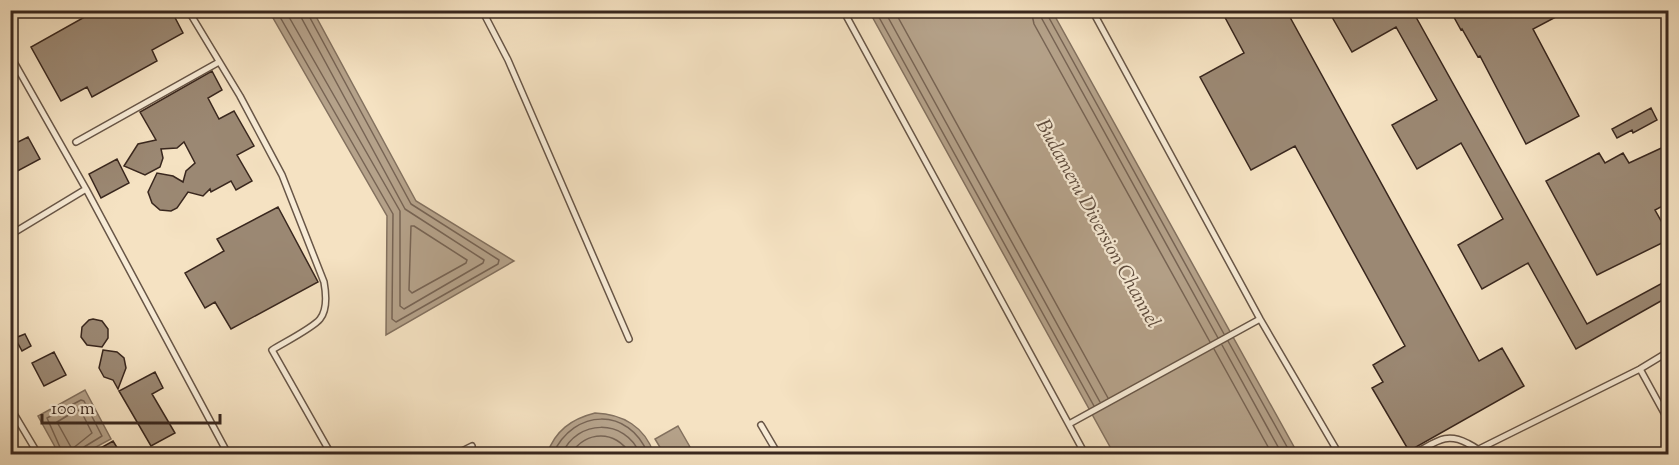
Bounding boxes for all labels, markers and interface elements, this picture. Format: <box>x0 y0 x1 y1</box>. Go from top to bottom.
water label: Budameru Diversion Channel <box>1027 114 1166 334</box>
scale bar <box>42 387 220 425</box>
text: 100 m <box>51 397 95 423</box>

